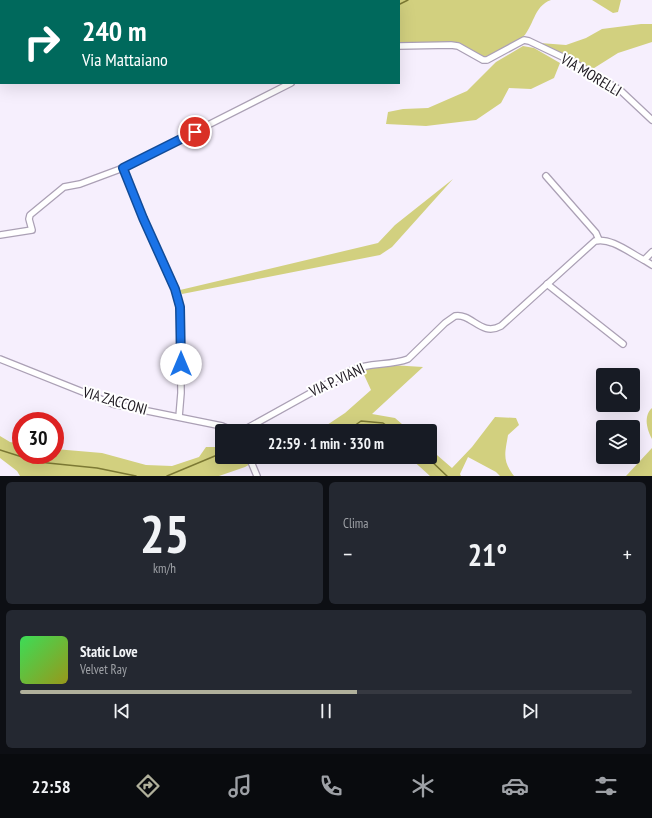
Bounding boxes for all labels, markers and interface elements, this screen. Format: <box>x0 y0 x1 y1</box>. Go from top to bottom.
text: 240 m <box>82 12 146 49</box>
icon: right <box>16 16 68 68</box>
text: Via Mattaiano <box>82 48 168 71</box>
street label: VIA MORELLI <box>557 49 625 100</box>
pin <box>178 115 212 149</box>
icon: arrive <box>184 121 206 143</box>
position arrow <box>160 343 202 385</box>
street label: VIA P. VIANI <box>305 358 368 401</box>
map controls <box>596 368 640 464</box>
button: search <box>596 368 640 412</box>
street label: VIA ZACCONI <box>80 382 149 419</box>
speed limit sign: 30 <box>12 412 64 464</box>
button: layers <box>596 420 640 464</box>
text: 22:59 · 1 min · 330 m <box>268 434 384 453</box>
text: 25 <box>140 500 189 567</box>
text: Clima <box>343 515 368 532</box>
text: 21° <box>468 535 507 574</box>
text: − <box>343 540 352 568</box>
text: + <box>623 540 632 568</box>
text: km/h <box>153 560 176 577</box>
text: Static Love <box>80 642 138 661</box>
text: Velvet Ray <box>80 661 127 678</box>
icon: previous <box>111 700 133 722</box>
icon: pause <box>315 700 337 722</box>
icon: next <box>519 700 541 722</box>
icon: directions <box>134 772 162 800</box>
icon: music <box>226 772 254 800</box>
icon: phone <box>317 772 345 800</box>
icon: climate <box>409 772 437 800</box>
icon: car <box>501 772 529 800</box>
icon: filters <box>592 772 620 800</box>
text: 22:58 <box>32 775 71 798</box>

